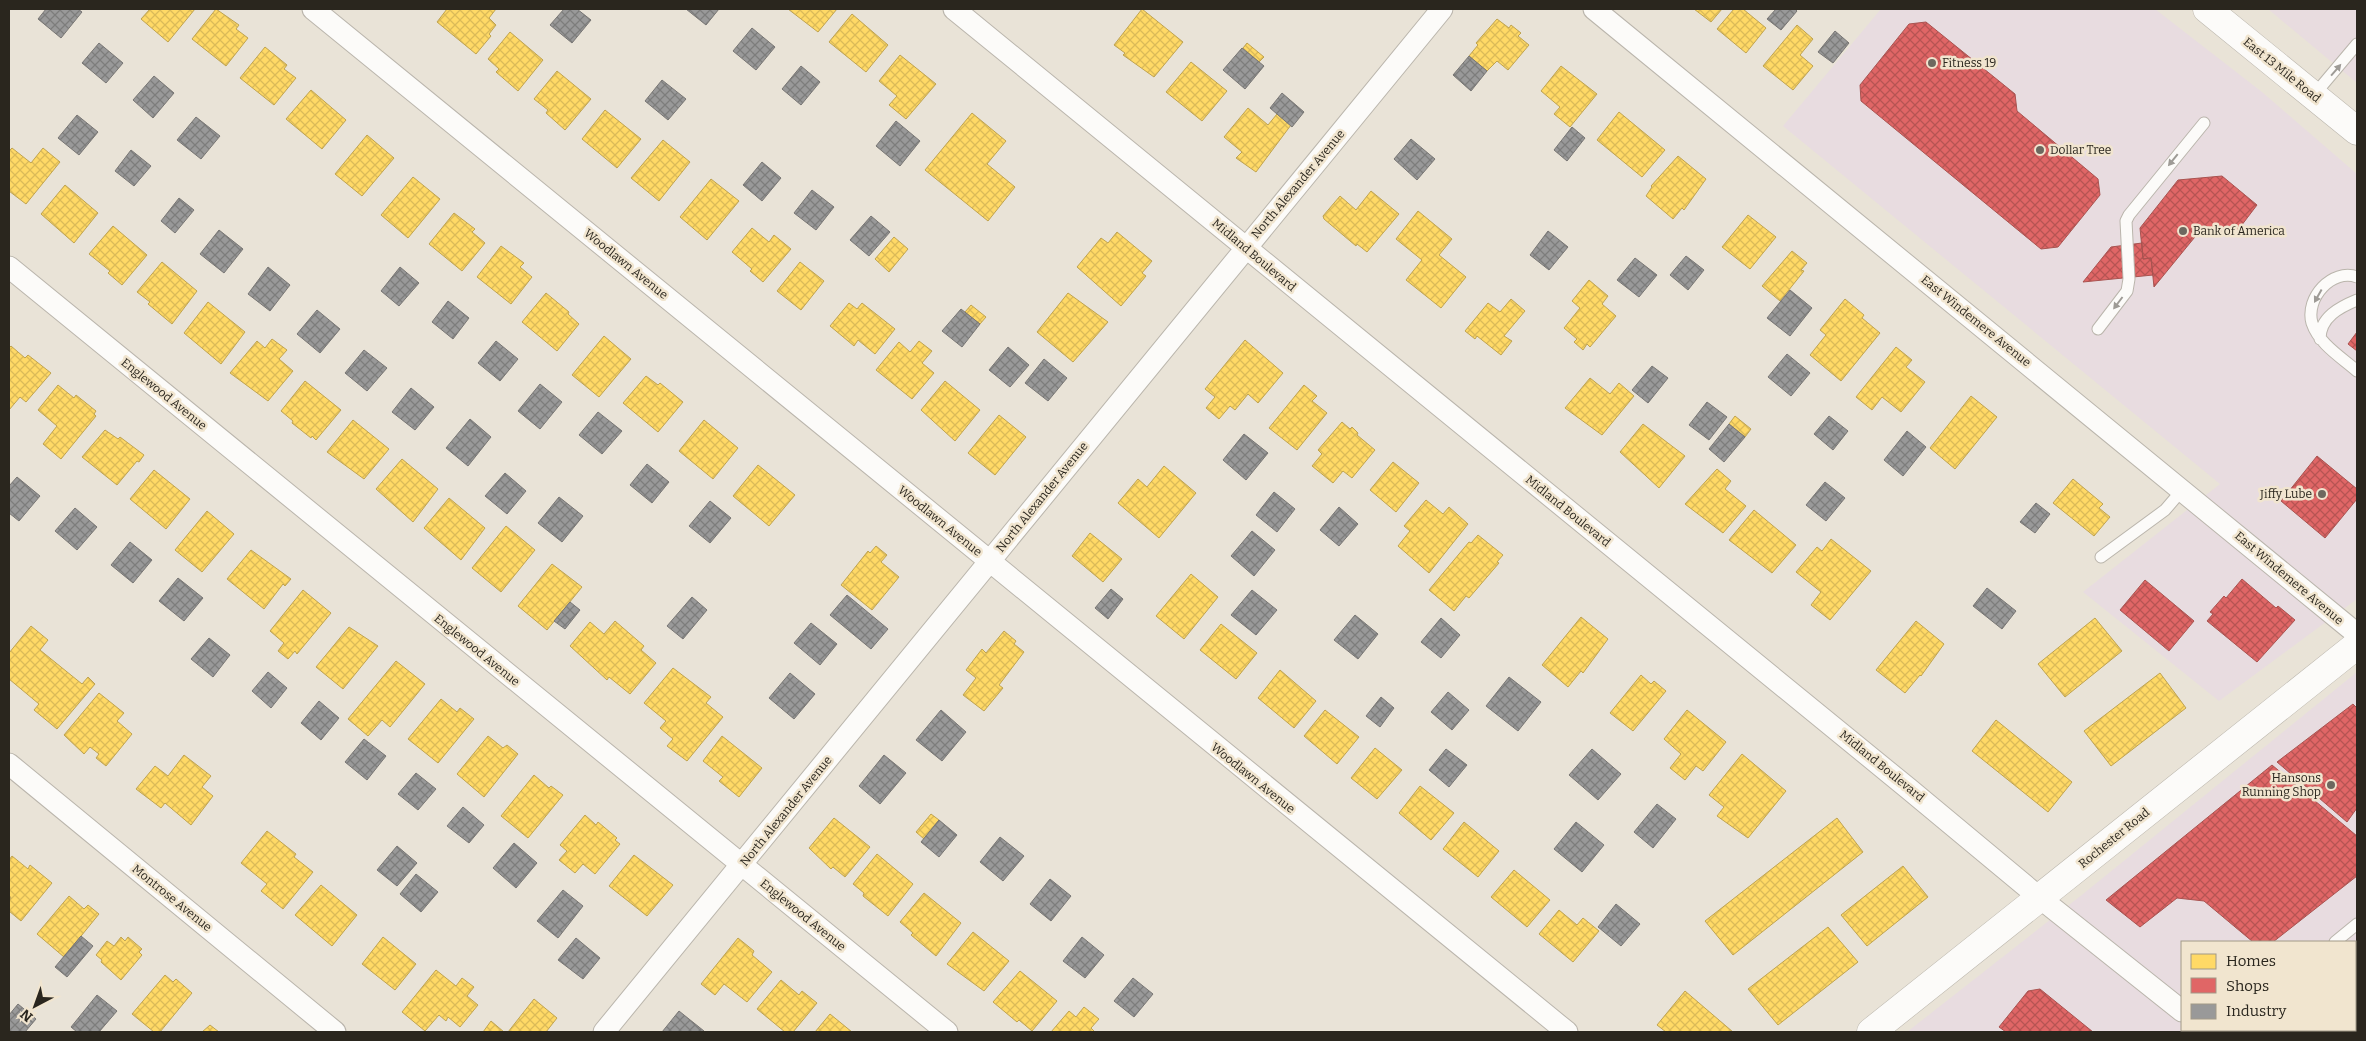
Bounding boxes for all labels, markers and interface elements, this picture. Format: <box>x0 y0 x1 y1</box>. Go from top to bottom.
street label: East 13 Mile Road <box>2241 35 2323 105</box>
place label: Fitness 19 <box>1942 56 1996 70</box>
marker: Fitness 19 <box>1926 57 1938 69</box>
one-way arrow <box>2330 63 2341 76</box>
street label: North Alexander Avenue <box>1248 127 1348 241</box>
place label: Dollar Tree <box>2050 143 2111 157</box>
marker: Dollar Tree <box>2034 144 2046 156</box>
one-way arrow <box>2168 154 2179 167</box>
street label: Midland Boulevard <box>1209 216 1299 294</box>
place label: Bank of America <box>2193 224 2285 238</box>
marker: Bank of America <box>2177 225 2189 237</box>
street label: Woodlawn Avenue <box>581 226 671 302</box>
street label: East Windemere Avenue <box>1918 272 2034 370</box>
one-way arrow <box>2314 288 2322 303</box>
one-way arrow <box>2112 296 2123 309</box>
street label: Englewood Avenue <box>118 355 210 433</box>
street label: North Alexander Avenue <box>993 439 1091 555</box>
street label: Midland Boulevard <box>1523 473 1613 549</box>
street label: Woodlawn Avenue <box>895 483 985 559</box>
place label: Jiffy Lube <box>2259 487 2312 501</box>
marker: Jiffy Lube <box>2316 488 2328 500</box>
street label: East Windemere Avenue <box>2232 529 2346 627</box>
street label: Englewood Avenue <box>431 611 523 689</box>
street label: Midland Boulevard <box>1837 728 1927 804</box>
street label: Woodlawn Avenue <box>1208 740 1298 816</box>
street label: North Alexander Avenue <box>737 753 835 869</box>
place label: Hansons Running Shop <box>2242 771 2321 799</box>
marker: Hansons Running Shop <box>2325 779 2337 791</box>
street label: Rochester Road <box>2076 805 2152 871</box>
street label: Montrose Avenue <box>129 862 215 934</box>
street label: Englewood Avenue <box>757 876 849 954</box>
legend <box>2181 941 2356 1031</box>
text: Homes <box>2226 952 2276 970</box>
text: Shops <box>2226 977 2269 995</box>
north arrow <box>10 981 60 1031</box>
text: Industry <box>2226 1002 2286 1020</box>
text: N <box>17 1005 36 1025</box>

